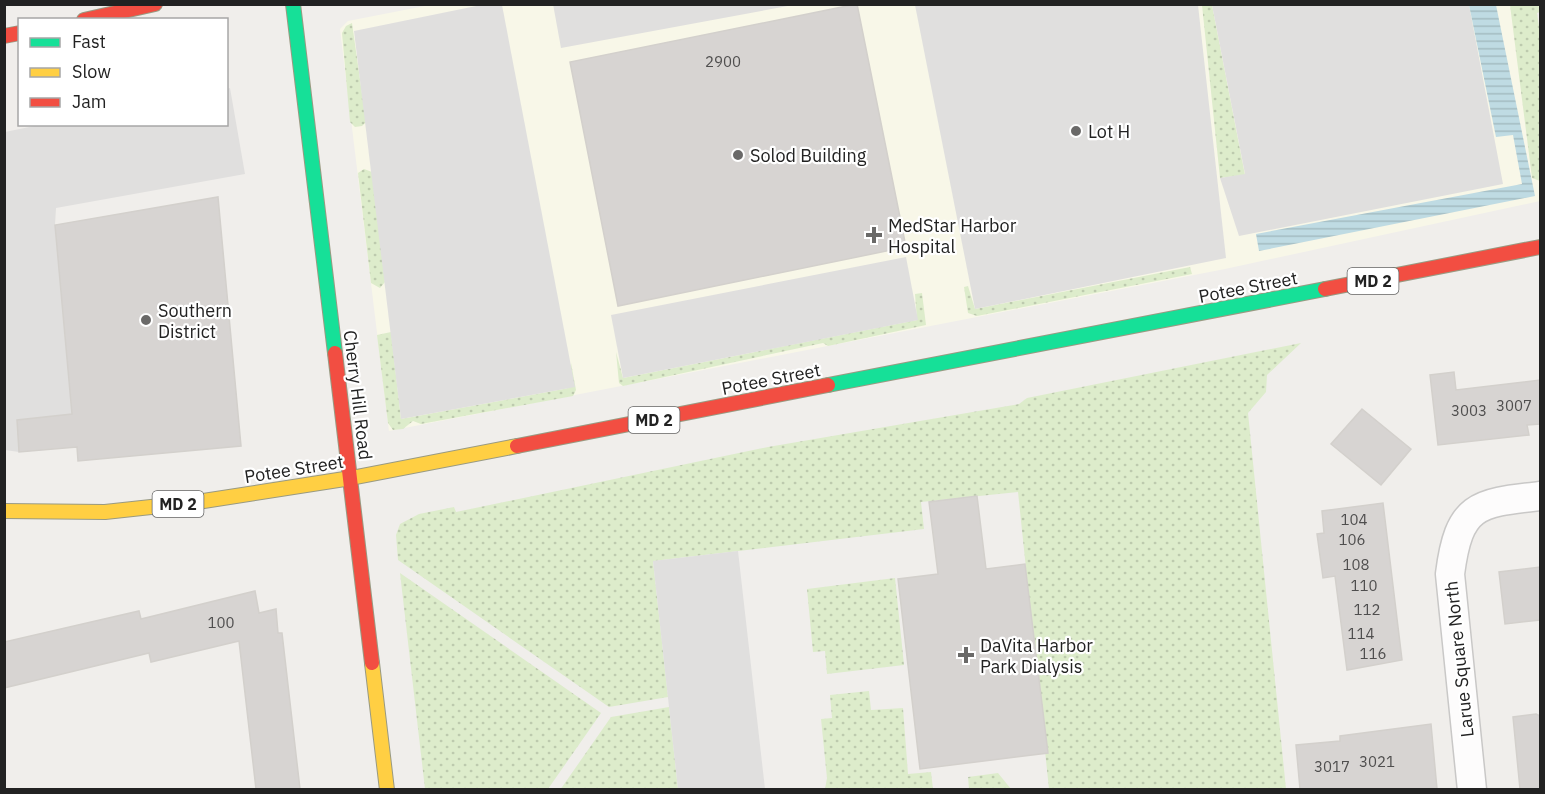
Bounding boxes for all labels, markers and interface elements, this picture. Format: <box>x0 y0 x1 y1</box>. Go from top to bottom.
legend <box>18 18 228 126</box>
text: Fast <box>72 30 106 53</box>
house number: 2900 <box>705 52 741 71</box>
text: Slow <box>72 60 111 83</box>
text: Jam <box>72 90 107 113</box>
place label: Lot H <box>1088 120 1130 143</box>
marker: Lot H <box>1069 124 1083 138</box>
place label: Solod Building <box>750 144 867 167</box>
marker: Solod Building <box>731 148 745 162</box>
place label: MedStar Harbor Hospital <box>888 214 1017 258</box>
marker: MedStar Harbor Hospital <box>865 226 883 244</box>
street label: Potee Street <box>1197 266 1299 308</box>
road number: MD 2 <box>1348 268 1398 294</box>
place label: Southern District <box>158 299 232 343</box>
marker: Southern District <box>139 313 153 327</box>
street label: Cherry Hill Road <box>339 329 377 461</box>
street label: Potee Street <box>720 358 822 400</box>
house number: 3007 <box>1496 396 1532 415</box>
house number: 3003 <box>1451 401 1487 420</box>
road number: MD 2 <box>628 407 680 433</box>
street label: Potee Street <box>243 450 345 488</box>
road number: MD 2 <box>152 491 204 517</box>
house number: 104 <box>1340 510 1368 529</box>
house number: 106 <box>1338 530 1366 549</box>
house number: 108 <box>1342 555 1370 574</box>
house number: 110 <box>1350 576 1378 595</box>
street label: Larue Square North <box>1439 580 1479 738</box>
house number: 112 <box>1353 600 1381 619</box>
house number: 100 <box>207 613 235 632</box>
house number: 114 <box>1347 624 1375 643</box>
place label: DaVita Harbor Park Dialysis <box>980 634 1093 678</box>
house number: 116 <box>1359 644 1387 663</box>
marker: DaVita Harbor Park Dialysis <box>957 646 975 664</box>
house number: 3021 <box>1359 752 1395 771</box>
house number: 3017 <box>1314 757 1350 776</box>

